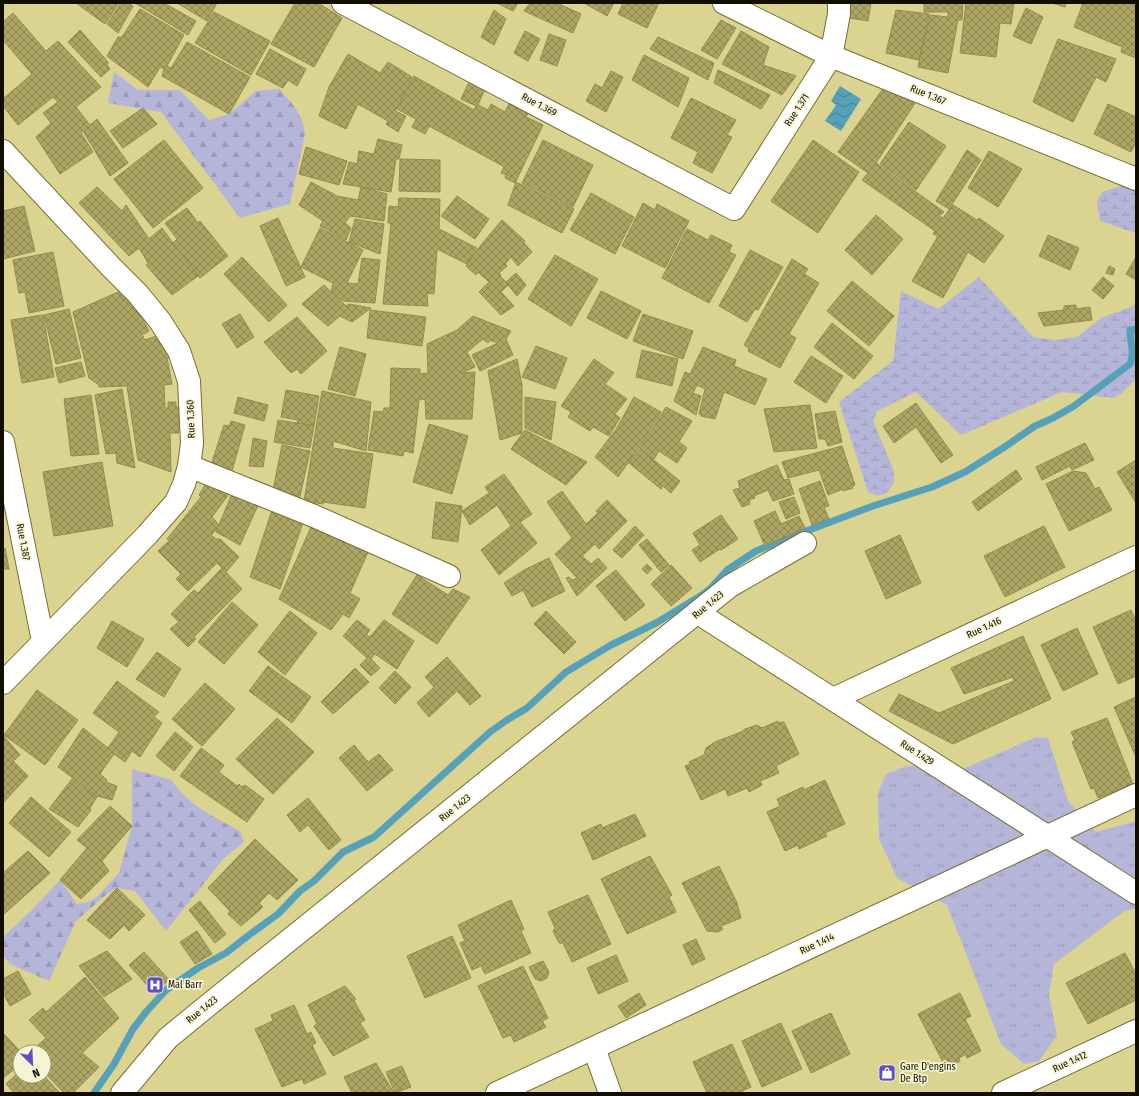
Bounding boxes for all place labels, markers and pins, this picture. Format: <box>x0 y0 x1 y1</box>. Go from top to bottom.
hospital icon: Mal Barr <box>145 975 165 995</box>
place label: Mal Barr <box>168 979 203 991</box>
place label: Gare D'engins De Btp <box>900 1061 956 1085</box>
shop icon: Gare D'engins De Btp <box>877 1063 897 1083</box>

